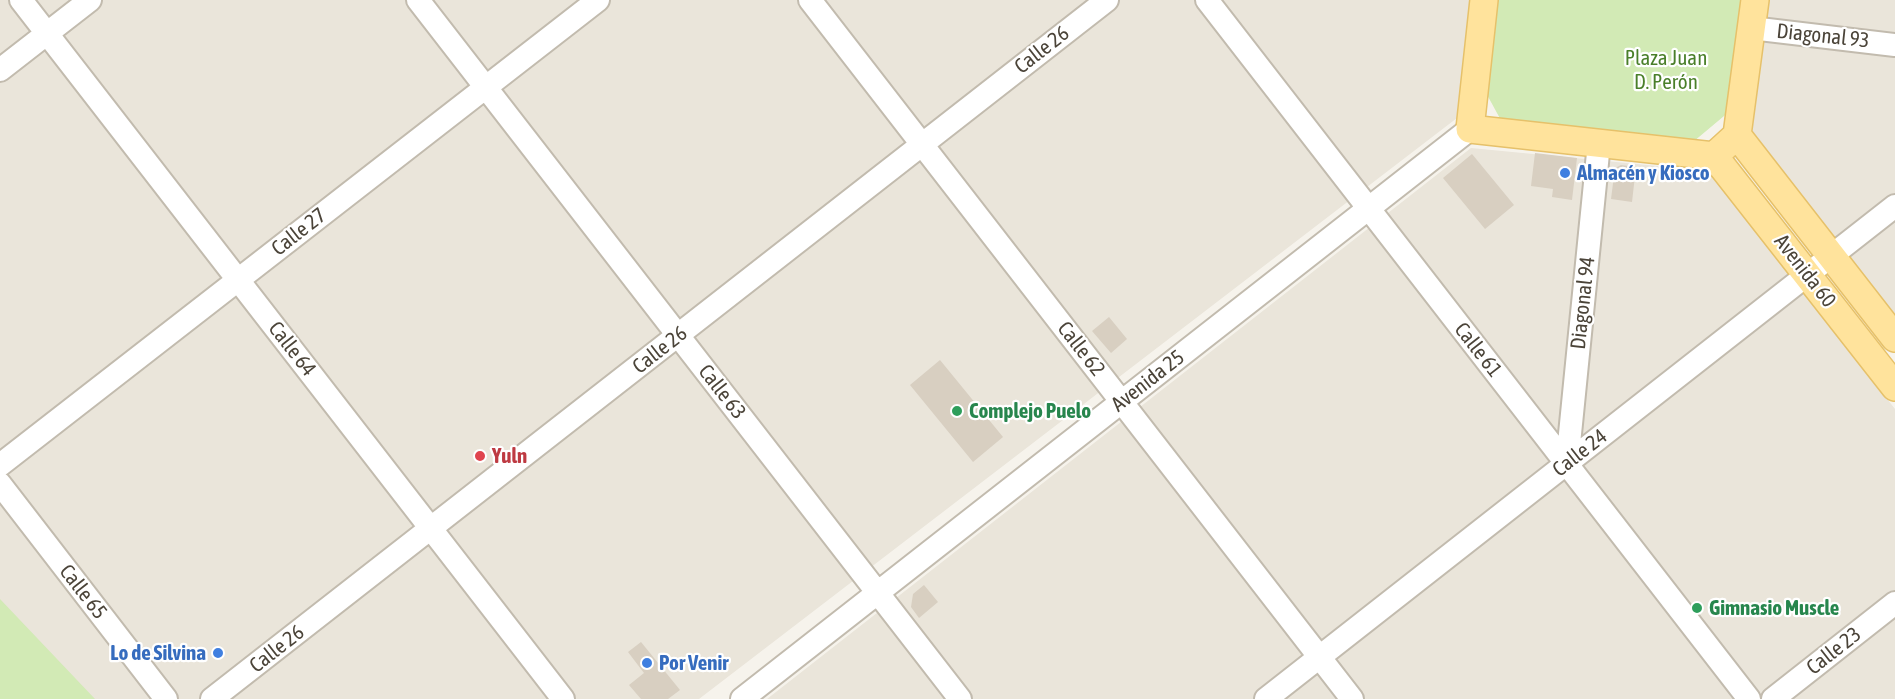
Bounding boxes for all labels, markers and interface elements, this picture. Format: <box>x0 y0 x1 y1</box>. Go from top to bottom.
street label: Diagonal 93 <box>1775 19 1871 53</box>
street label: Calle 26 <box>1010 21 1074 79</box>
park label: Plaza Juan D. Perón <box>1625 45 1707 95</box>
place label: Almacén y Kiosco <box>1577 160 1710 186</box>
marker: Almacén y Kiosco <box>1558 166 1572 180</box>
street label: Calle 27 <box>267 203 331 261</box>
street label: Avenida 60 <box>1769 230 1841 312</box>
street label: Diagonal 94 <box>1566 255 1600 351</box>
street label: Calle 64 <box>263 317 321 381</box>
street label: Calle 62 <box>1052 317 1110 381</box>
street label: Calle 61 <box>1449 318 1507 382</box>
street label: Calle 26 <box>628 321 692 379</box>
street label: Avenida 25 <box>1107 345 1189 417</box>
street label: Calle 63 <box>693 360 751 424</box>
place label: Complejo Puelo <box>969 398 1091 424</box>
marker: Complejo Puelo <box>950 404 964 418</box>
street label: Calle 24 <box>1548 424 1612 482</box>
place label: Yuln <box>492 443 527 469</box>
marker: Yuln <box>473 449 487 463</box>
street label: Calle 65 <box>54 560 112 624</box>
place label: Gimnasio Muscle <box>1709 595 1839 621</box>
marker: Gimnasio Muscle <box>1690 601 1704 615</box>
street label: Calle 26 <box>245 620 309 678</box>
street label: Calle 23 <box>1802 622 1866 680</box>
place label: Lo de Silvina <box>110 640 206 666</box>
marker: Lo de Silvina <box>211 646 225 660</box>
place label: Por Venir <box>659 650 728 676</box>
marker: Por Venir <box>640 656 654 670</box>

